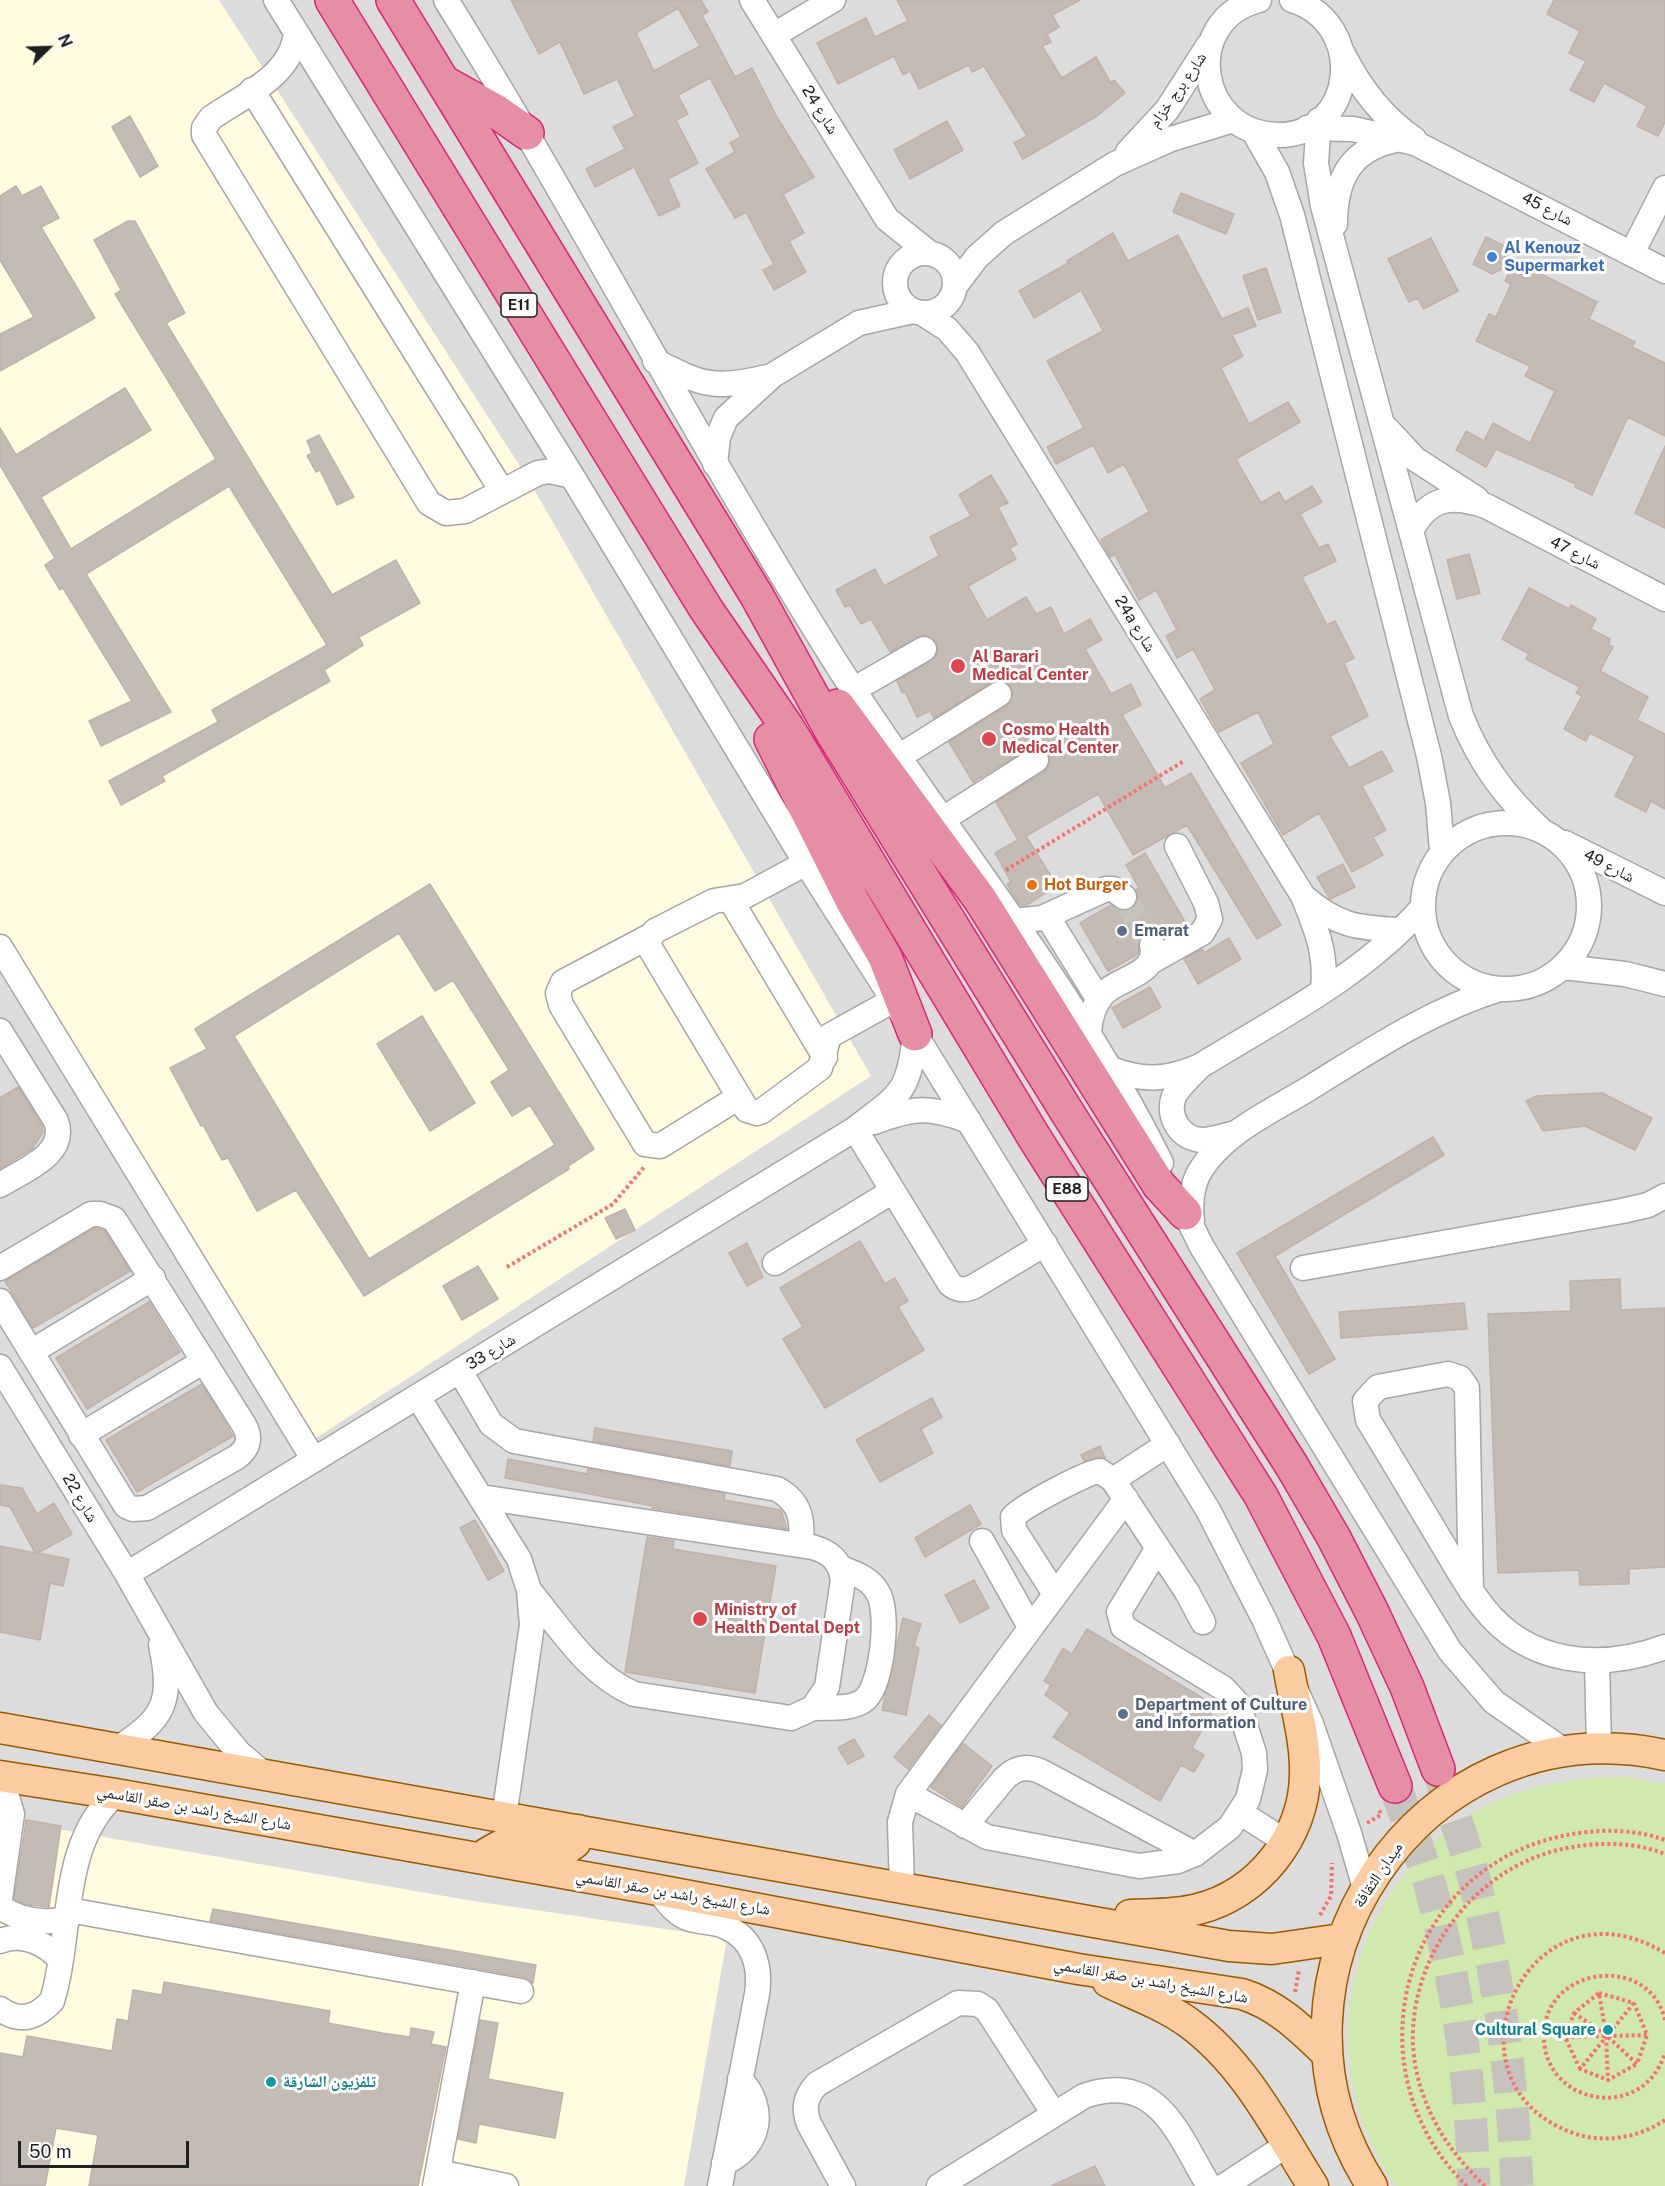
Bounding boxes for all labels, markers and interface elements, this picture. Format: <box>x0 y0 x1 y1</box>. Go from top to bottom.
north arrow <box>18 18 78 78</box>
text: N <box>54 31 76 50</box>
street label: شارع برج خزام <box>1145 49 1211 131</box>
street label: شارع 24 <box>798 82 842 138</box>
street label: شارع 45 <box>1518 188 1576 230</box>
place label: Al Kenouz Supermarket <box>1504 238 1605 276</box>
marker: Al Kenouz Supermarket <box>1485 250 1499 264</box>
road number: E11 <box>501 293 537 317</box>
street label: شارع 47 <box>1547 532 1603 574</box>
street label: 24a شارع <box>1110 592 1160 656</box>
place label: Al Barari Medical Center <box>972 647 1089 685</box>
marker: Al Barari Medical Center <box>949 657 967 675</box>
place label: Cosmo Health Medical Center <box>1002 720 1119 758</box>
marker: Cosmo Health Medical Center <box>980 730 998 748</box>
street label: شارع 49 <box>1580 845 1638 887</box>
place label: Hot Burger <box>1044 875 1128 895</box>
marker: Hot Burger <box>1025 878 1039 892</box>
place label: Emarat <box>1134 921 1189 941</box>
marker: Emarat <box>1115 924 1129 938</box>
road number: E88 <box>1046 1177 1088 1201</box>
street label: شارع 33 <box>463 1330 519 1374</box>
street label: شارع 22 <box>58 1470 102 1526</box>
place label: Ministry of Health Dental Dept <box>714 1600 860 1638</box>
marker: Ministry of Health Dental Dept <box>691 1610 709 1628</box>
place label: Department of Culture and Information <box>1135 1695 1307 1733</box>
marker: Department of Culture and Information <box>1116 1707 1130 1721</box>
street label: شارع الشيخ راشد بن صقر القاسمي <box>95 1781 293 1835</box>
street label: ميدان الثقافة <box>1349 1839 1407 1911</box>
street label: شارع الشيخ راشد بن صقر القاسمي <box>574 1866 772 1920</box>
street label: شارع الشيخ راشد بن صقر القاسمي <box>1052 1954 1250 2008</box>
place label: Cultural Square <box>1475 2020 1596 2040</box>
marker: Cultural Square <box>1601 2023 1615 2037</box>
place label: تلفزيون الشارقة <box>283 2072 376 2092</box>
marker: تلفزيون الشارقة <box>264 2075 278 2089</box>
scale bar <box>21 2129 192 2167</box>
text: 50 m <box>29 2141 72 2162</box>

